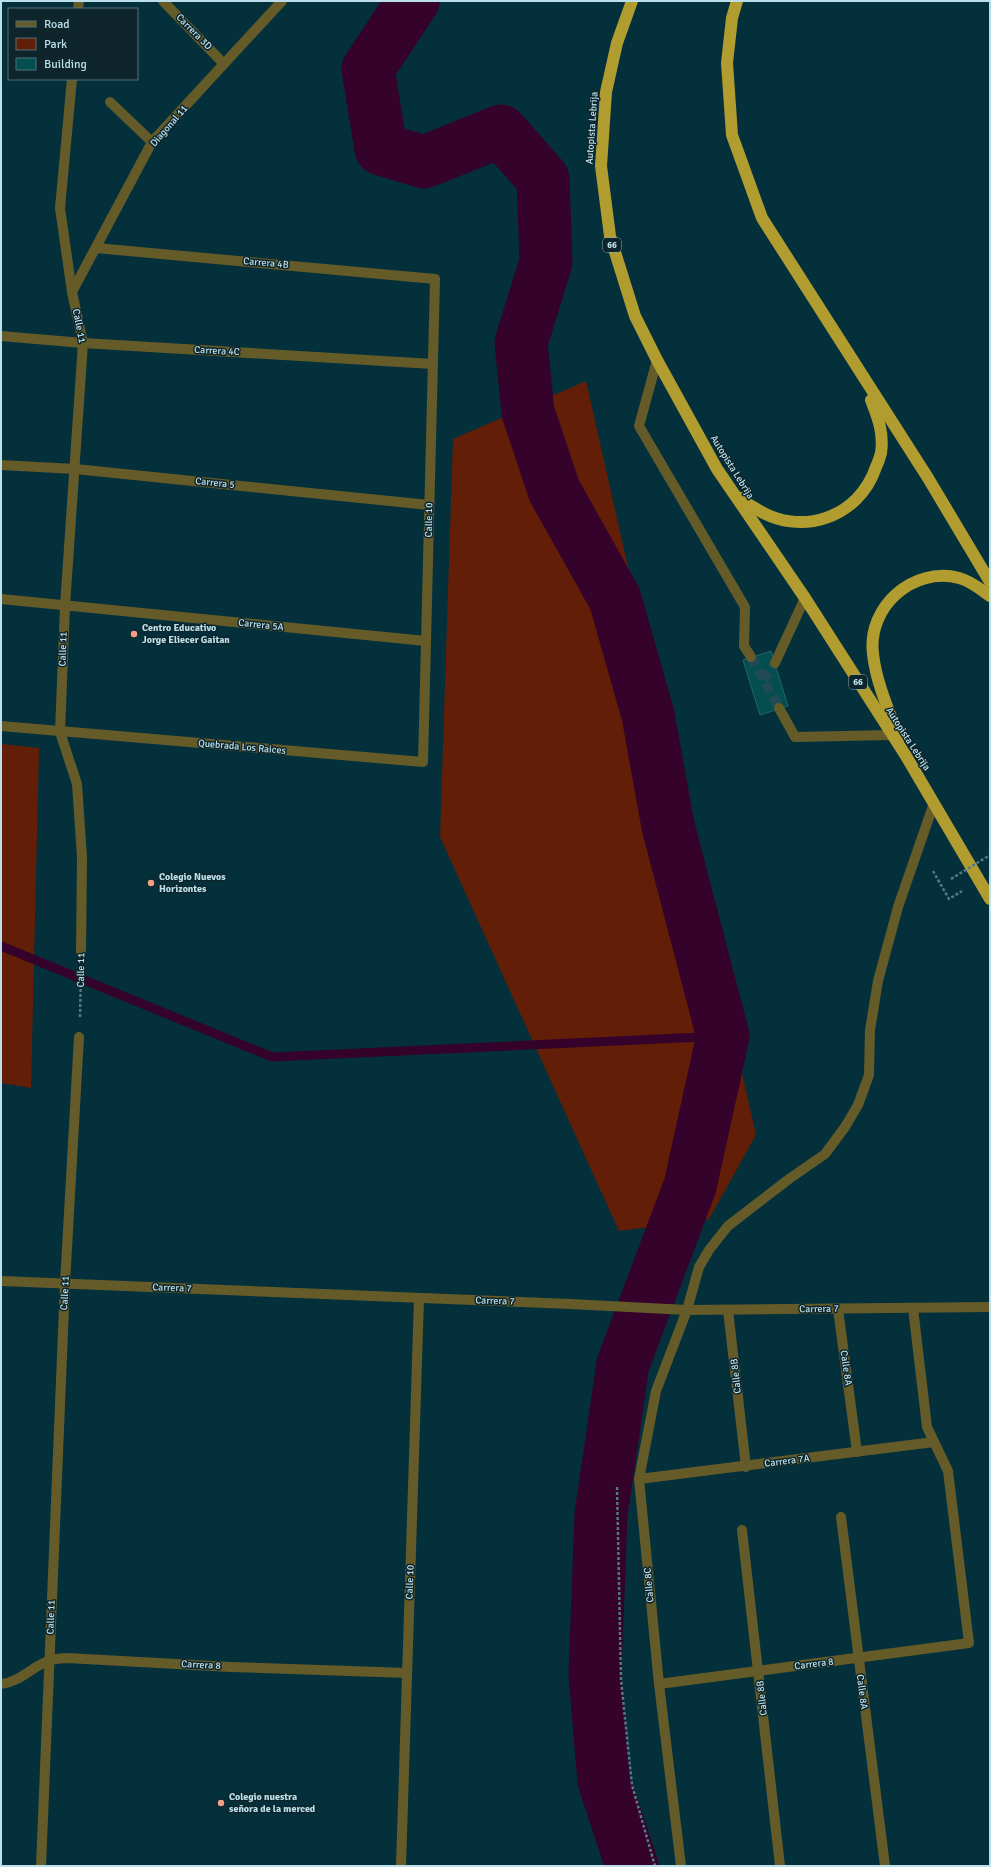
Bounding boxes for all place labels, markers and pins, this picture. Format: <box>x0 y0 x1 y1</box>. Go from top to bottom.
place label: Centro Educativo Jorge Eliecer Gaitan <box>142 622 230 646</box>
marker: Centro Educativo Jorge Eliecer Gaitan <box>129 629 139 639</box>
place label: Colegio Nuevos Horizontes <box>159 871 226 895</box>
marker: Colegio Nuevos Horizontes <box>146 878 156 888</box>
place label: Colegio nuestra señora de la merced <box>229 1791 316 1815</box>
marker: Colegio nuestra señora de la merced <box>216 1798 226 1808</box>

